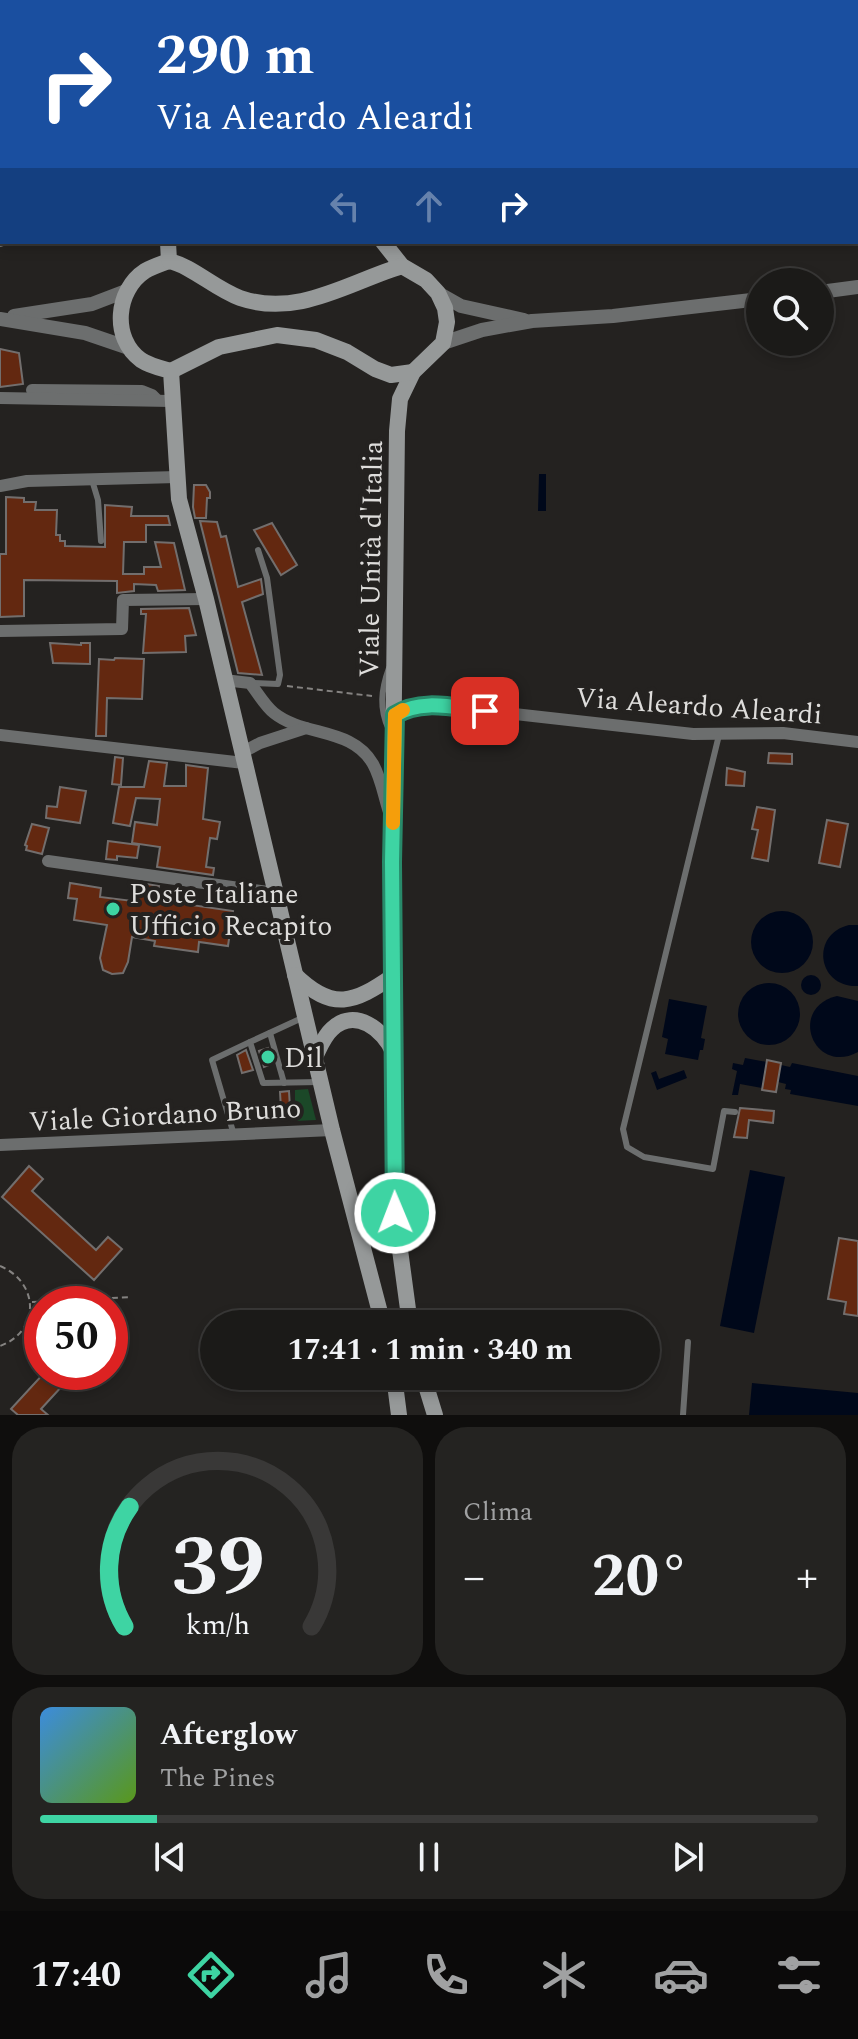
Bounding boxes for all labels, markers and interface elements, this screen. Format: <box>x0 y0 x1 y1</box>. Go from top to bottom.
text: 290 m <box>156 14 315 99</box>
icon: right <box>24 32 128 136</box>
text: Via Aleardo Aleardi <box>156 91 474 146</box>
icon: left <box>323 184 367 228</box>
icon: ahead <box>407 184 451 228</box>
icon: right <box>491 184 535 228</box>
map controls <box>746 268 834 356</box>
button: search <box>746 268 834 356</box>
street label: Viale Unità d'Italia <box>348 440 395 678</box>
street label: Via Aleardo Aleardi <box>574 676 824 737</box>
pin <box>451 677 519 745</box>
icon: arrive <box>463 689 507 733</box>
place label: Poste Italiane Ufficio Recapito <box>129 873 332 948</box>
marker: Poste Italiane Ufficio Recapito <box>104 900 122 918</box>
place label: Dil <box>284 1037 323 1080</box>
marker: Dil <box>259 1048 277 1066</box>
street label: Viale Giordano Bruno <box>28 1087 302 1144</box>
position arrow <box>353 1171 437 1255</box>
speed limit sign: 50 <box>24 1286 128 1390</box>
text: 17:41 · 1 min · 340 m <box>287 1327 573 1373</box>
text: Clima <box>463 1492 533 1532</box>
text: 39 <box>171 1505 264 1632</box>
text: 20° <box>592 1531 689 1623</box>
text: − <box>463 1544 485 1611</box>
text: + <box>796 1544 818 1611</box>
text: km/h <box>185 1604 250 1647</box>
text: Afterglow <box>160 1712 297 1758</box>
text: The Pines <box>160 1758 275 1798</box>
icon: previous <box>148 1835 192 1879</box>
icon: pause <box>407 1835 451 1879</box>
icon: next <box>666 1835 710 1879</box>
icon: directions <box>183 1947 239 2003</box>
icon: music <box>301 1947 357 2003</box>
icon: phone <box>418 1947 474 2003</box>
icon: climate <box>536 1947 592 2003</box>
icon: car <box>653 1947 709 2003</box>
icon: filters <box>771 1947 827 2003</box>
text: 17:40 <box>31 1948 121 2003</box>

